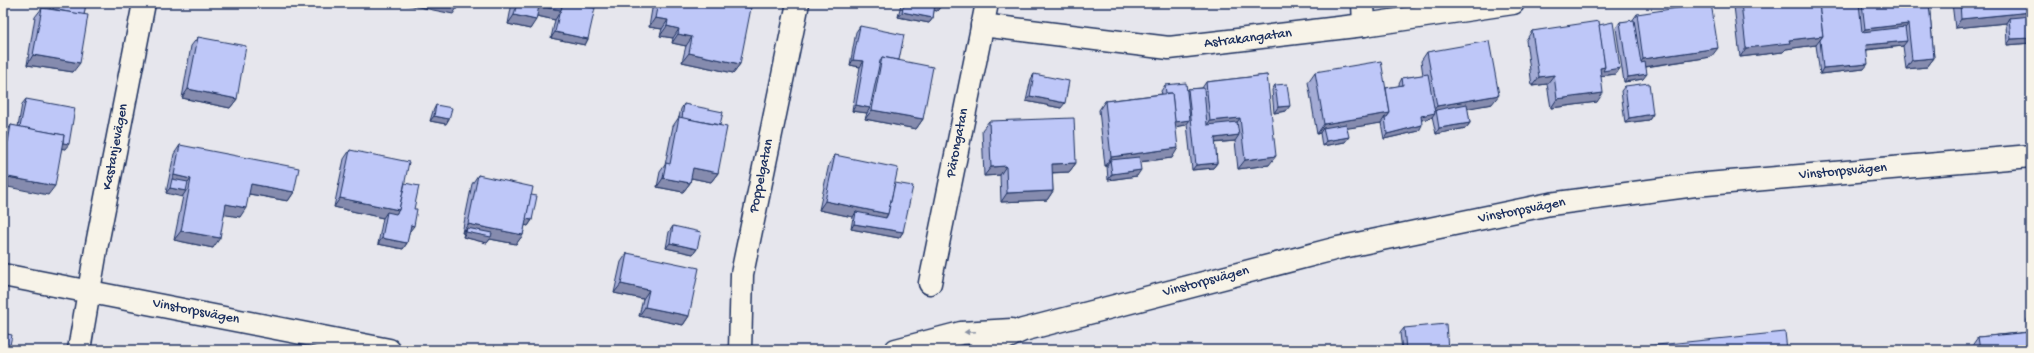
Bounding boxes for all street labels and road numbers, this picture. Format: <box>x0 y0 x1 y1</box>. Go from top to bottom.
street label: Astrakangatan <box>1203 25 1293 53</box>
street label: Kastanjevägen <box>99 102 133 192</box>
street label: Pärongatan <box>943 107 973 180</box>
street label: Poppelgatan <box>746 137 778 215</box>
street label: Vinstorpsvägen <box>1797 160 1888 184</box>
street label: Vinstorpsvägen <box>1476 194 1567 228</box>
street label: Vinstorpsvägen <box>1160 262 1251 302</box>
street label: Vinstorpsvägen <box>150 295 241 329</box>

